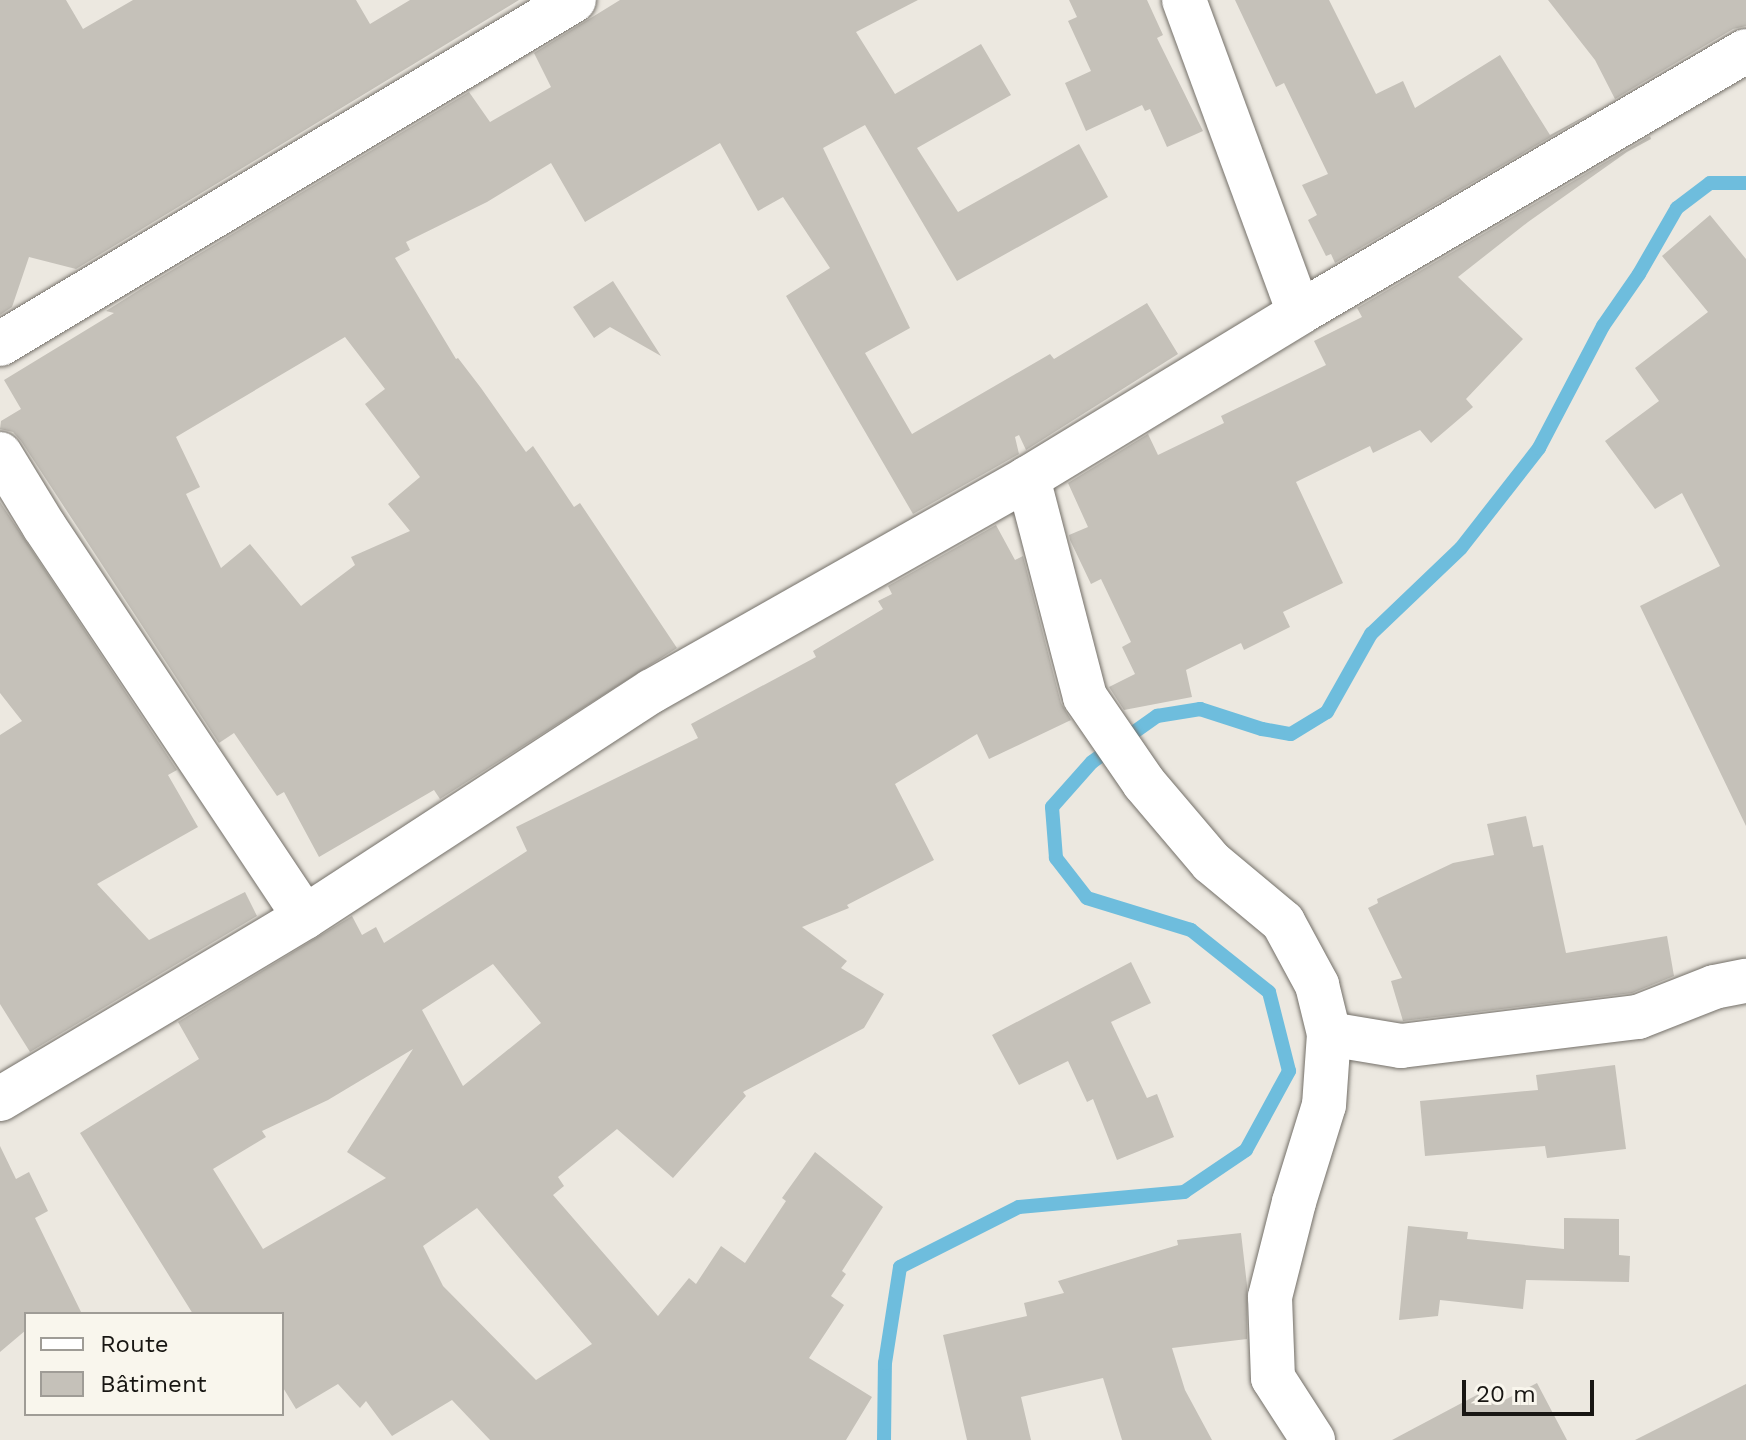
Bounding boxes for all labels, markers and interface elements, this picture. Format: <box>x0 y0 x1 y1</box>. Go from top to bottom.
legend <box>24 1312 284 1416</box>
text: Route <box>100 1330 169 1358</box>
scale bar <box>1466 1364 1598 1414</box>
text: Bâtiment <box>100 1370 207 1398</box>
text: 20 m <box>1476 1380 1536 1408</box>

